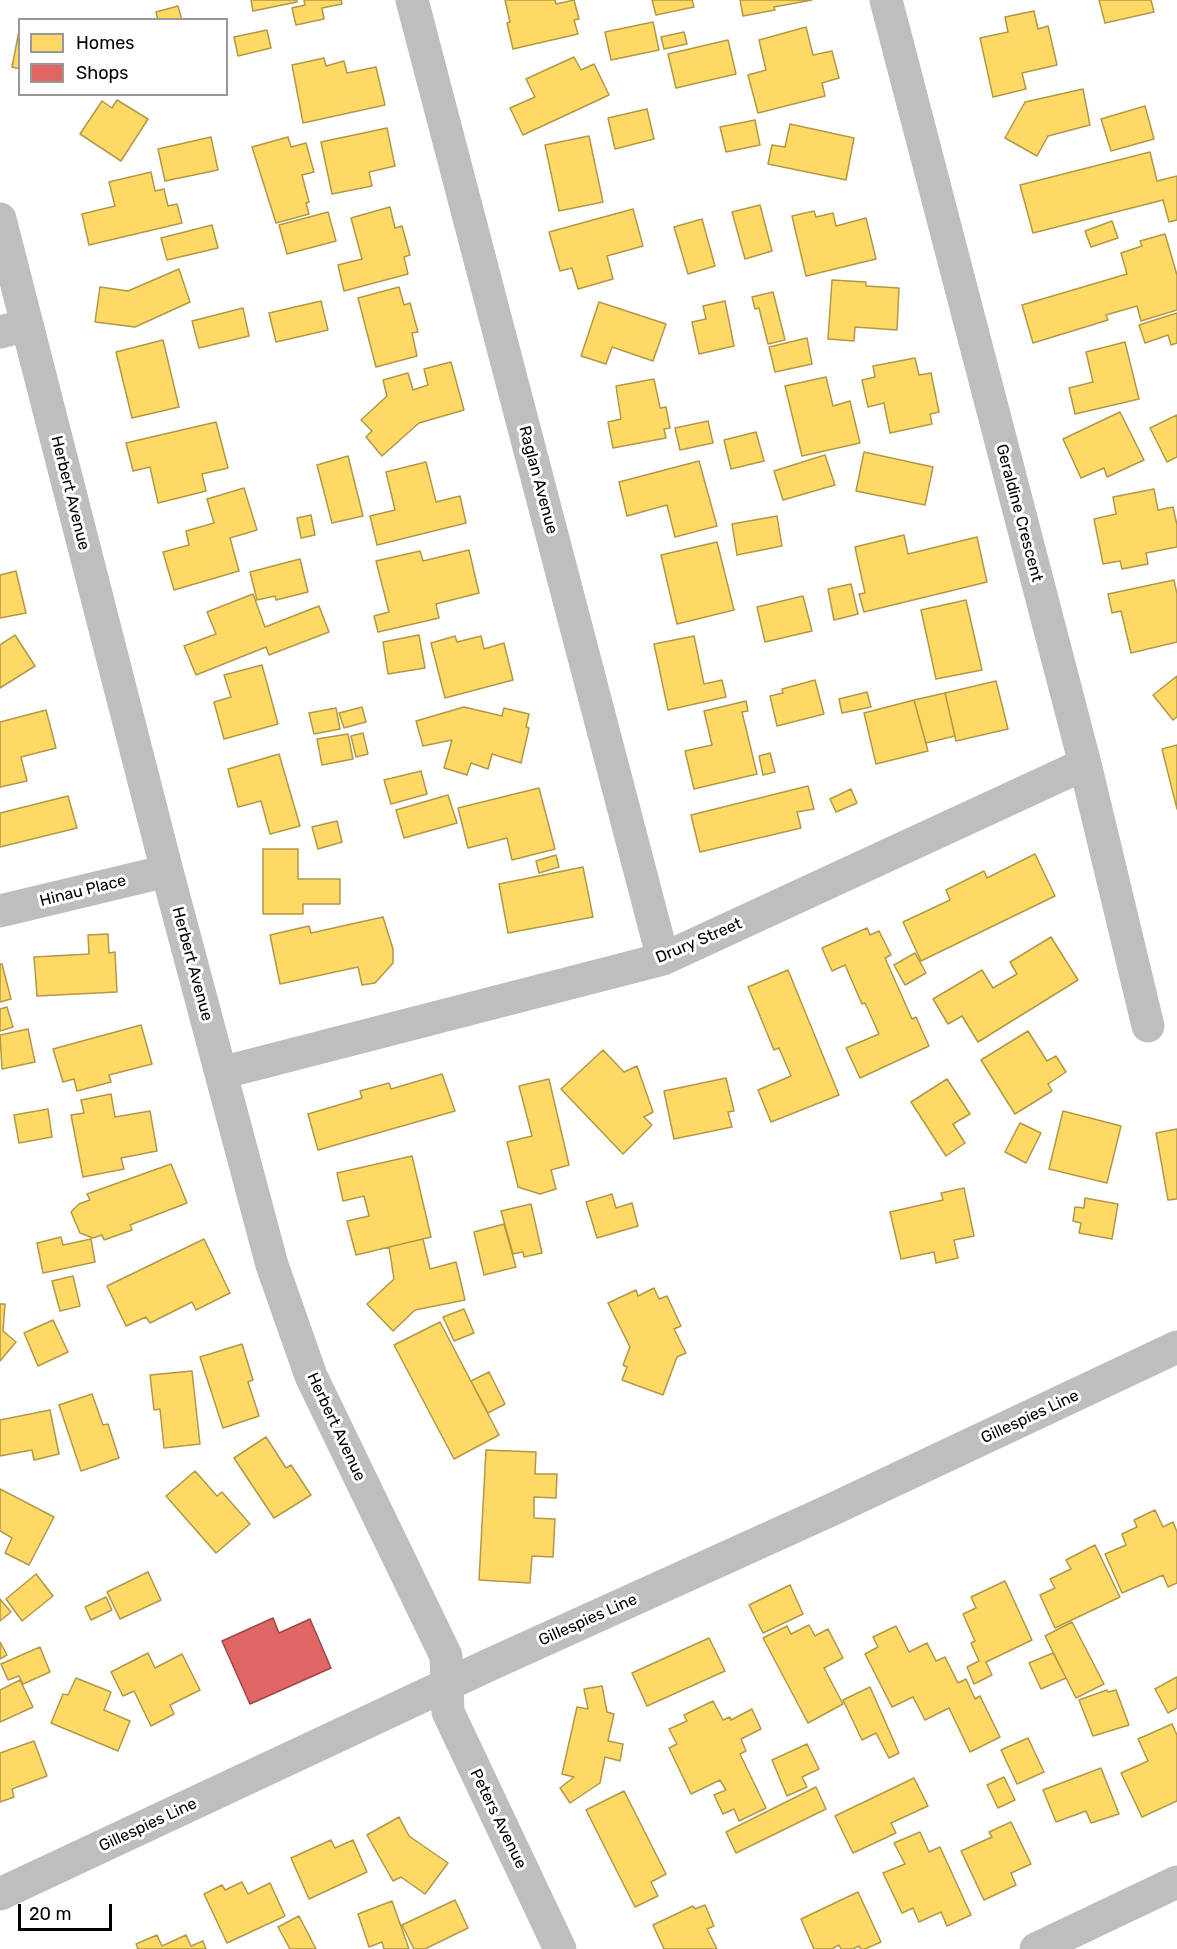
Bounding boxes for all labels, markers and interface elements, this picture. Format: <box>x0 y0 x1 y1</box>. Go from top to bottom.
legend <box>18 18 228 96</box>
text: Homes <box>76 32 134 54</box>
text: Shops <box>76 62 128 84</box>
street label: Raglan Avenue <box>514 424 562 536</box>
street label: Herbert Avenue <box>47 434 93 552</box>
street label: Geraldine Crescent <box>991 442 1047 584</box>
street label: Hinau Place <box>38 871 128 911</box>
street label: Herbert Avenue <box>168 905 216 1023</box>
street label: Drury Street <box>653 914 745 968</box>
street label: Herbert Avenue <box>303 1370 369 1484</box>
street label: Gillespies Line <box>978 1386 1082 1448</box>
street label: Gillespies Line <box>536 1590 640 1650</box>
street label: Peters Avenue <box>466 1766 530 1872</box>
street label: Gillespies Line <box>96 1794 200 1856</box>
scale bar <box>21 1892 116 1930</box>
text: 20 m <box>29 1903 71 1925</box>

